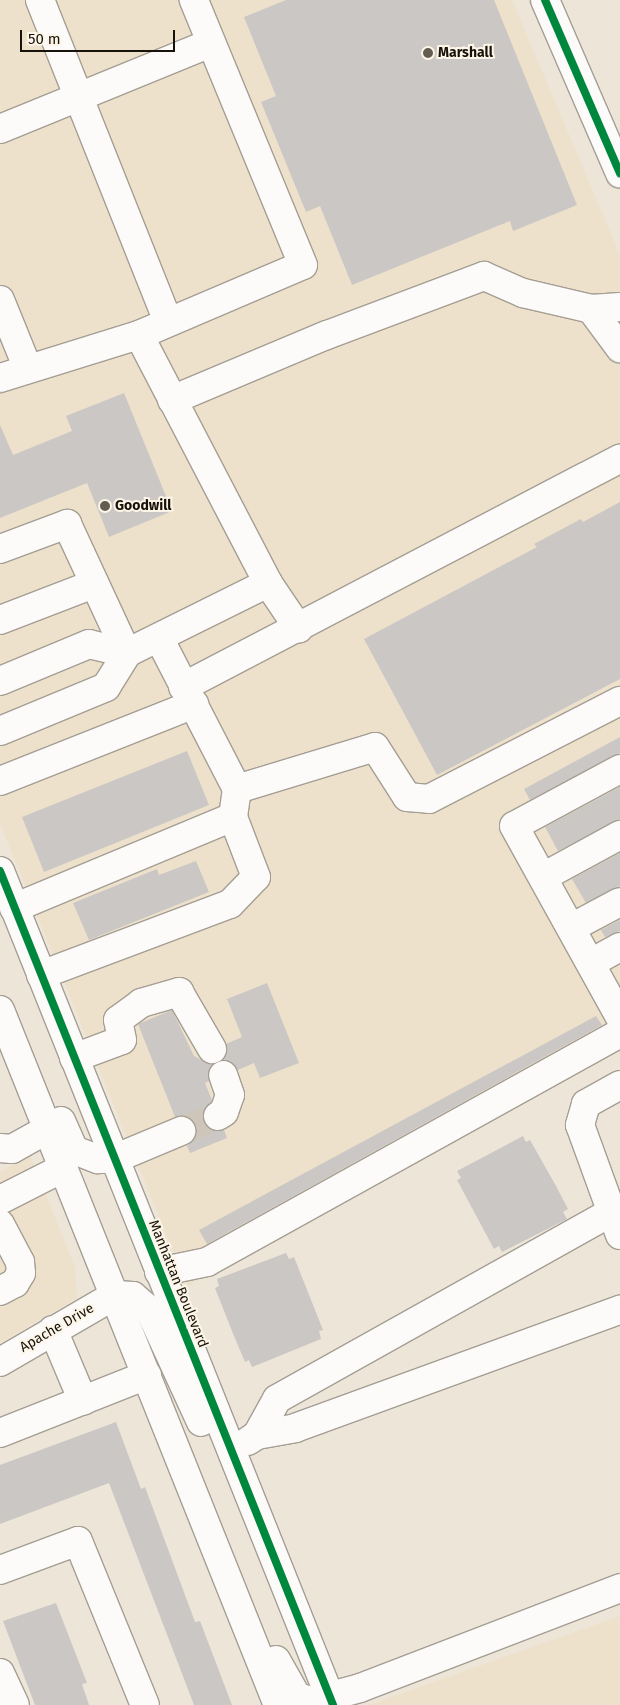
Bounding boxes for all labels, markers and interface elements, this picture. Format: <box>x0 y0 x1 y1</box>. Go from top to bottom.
scale bar <box>22 20 178 52</box>
text: 50 m <box>28 30 61 48</box>
place label: Marshall <box>438 45 493 61</box>
marker: Marshall <box>422 47 434 59</box>
place label: Goodwill <box>115 498 172 514</box>
marker: Goodwill <box>99 500 111 512</box>
street label: Manhattan Boulevard <box>145 1218 211 1350</box>
street label: Apache Drive <box>17 1300 97 1356</box>

